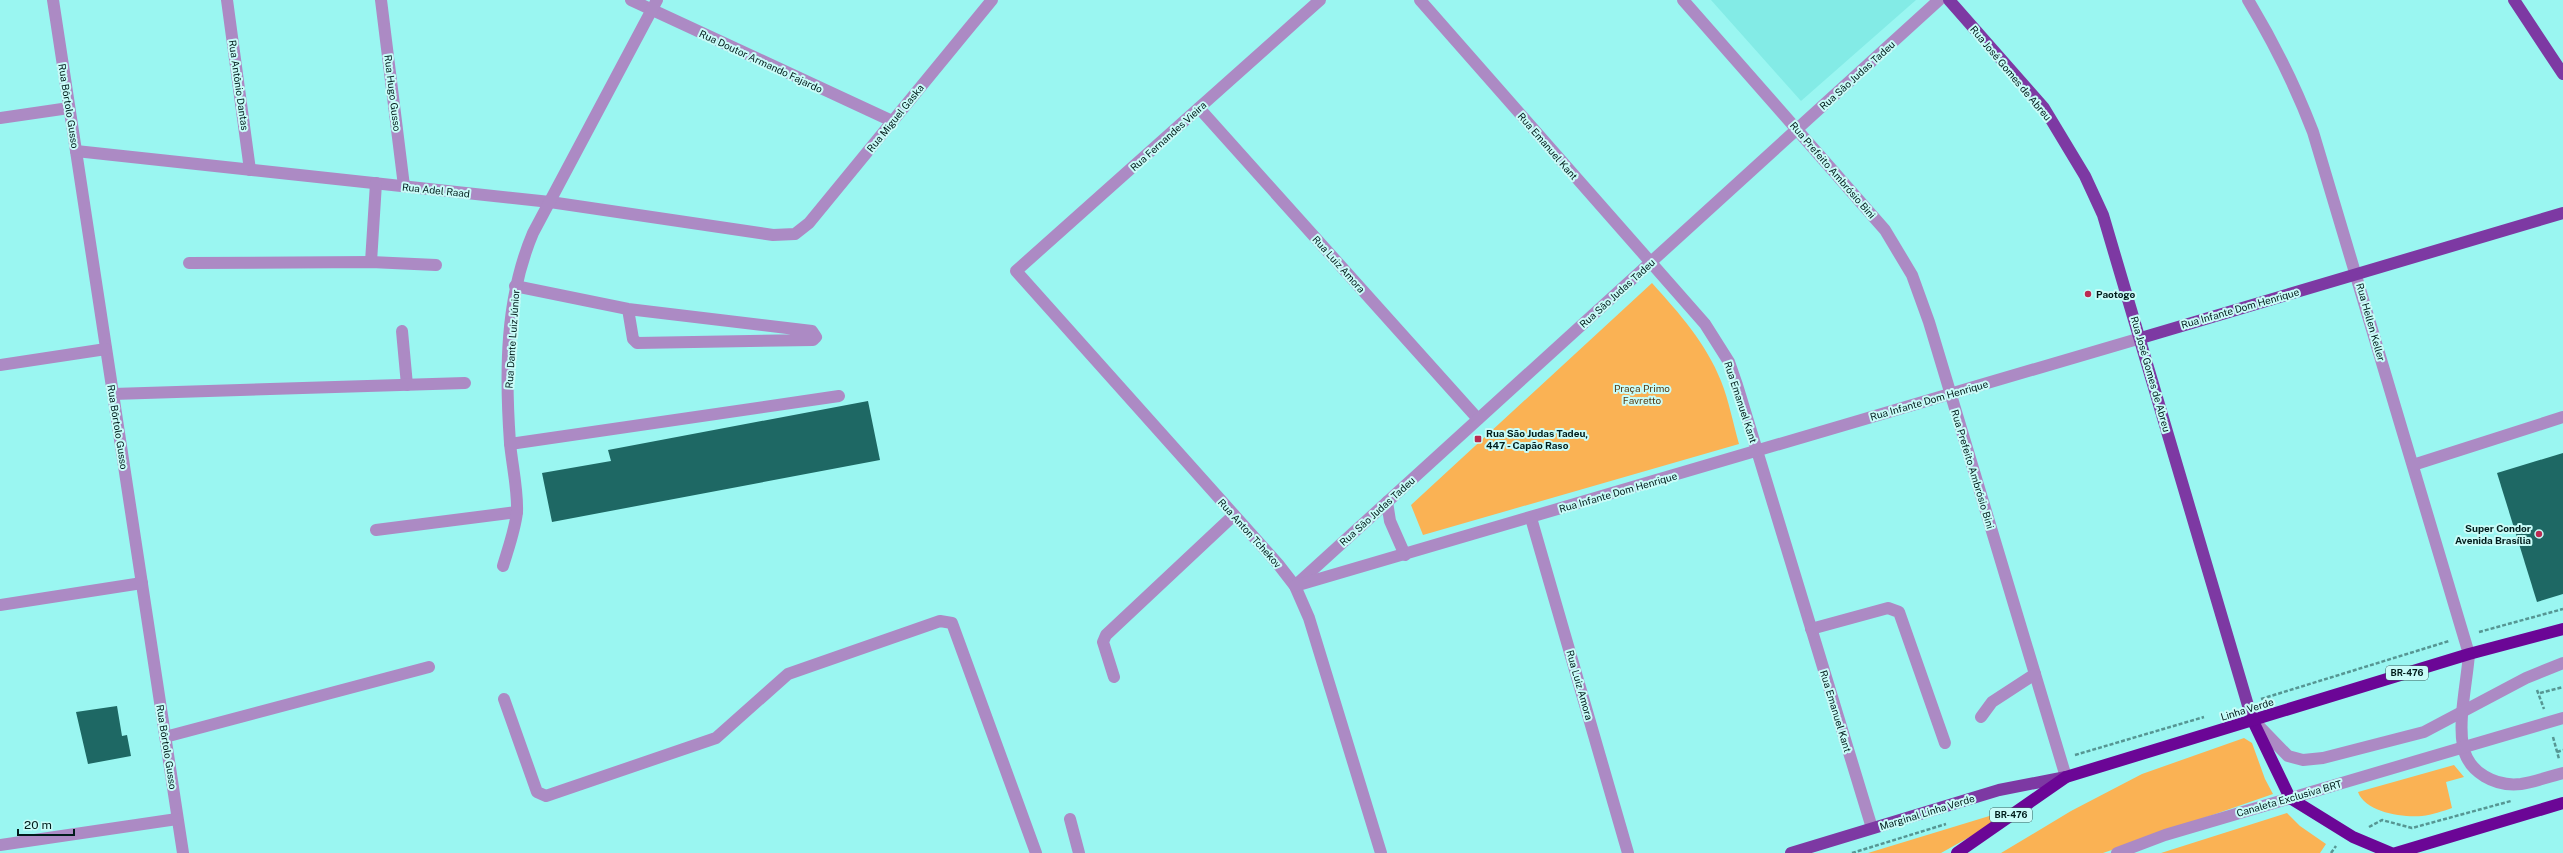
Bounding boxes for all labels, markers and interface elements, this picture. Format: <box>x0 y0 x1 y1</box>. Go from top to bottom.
street label: Rua José Gomes de Abreu <box>1968 23 2054 123</box>
street label: Rua Doutor Armando Fajardo <box>698 27 825 95</box>
street label: Rua São Judas Tadeu <box>1817 38 1897 112</box>
street label: Rua Antônio Dantas <box>227 39 251 131</box>
street label: Rua Hugo Gusso <box>382 54 404 132</box>
street label: Rua Bôrtolo Gusso <box>56 63 82 150</box>
street label: Rua Miguel Gaska <box>864 82 926 154</box>
street label: Rua Fernandes Vieira <box>1127 99 1209 173</box>
street label: Rua Emanuel Kant <box>1516 110 1581 182</box>
street label: Rua Prefeito Ambrósio Bini <box>1788 119 1878 221</box>
street label: Rua Adel Raad <box>401 180 471 200</box>
street label: Rua Luiz Amora <box>1310 233 1368 295</box>
street label: Rua São Judas Tadeu <box>1577 256 1657 330</box>
street label: Rua Hellen Keller <box>2354 282 2388 363</box>
street label: Rua Infante Dom Henrique <box>2180 285 2301 331</box>
place label: Paotogo <box>2096 288 2135 300</box>
street label: Rua Dante Luiz Júnior <box>503 289 521 389</box>
marker: Paotogo <box>2083 289 2093 299</box>
street label: Rua José Gomes de Abreu <box>2129 315 2173 434</box>
street label: Rua Emanuel Kant <box>1722 360 1760 444</box>
street label: Rua Infante Dom Henrique <box>1869 377 1990 423</box>
park label: Praça Primo Favretto <box>1614 382 1670 406</box>
street label: Rua Bôrtolo Gusso <box>105 384 131 471</box>
street label: Rua Prefeito Ambrósio Bini <box>1949 408 1997 530</box>
place label: Rua São Judas Tadeu, 447 - Capão Raso <box>1486 427 1588 451</box>
marker: Rua São Judas Tadeu, 447 - Capão Raso <box>1473 434 1483 444</box>
street label: Rua Infante Dom Henrique <box>1558 469 1679 515</box>
street label: Rua São Judas Tadeu <box>1337 474 1417 548</box>
street label: Rua Anton Tchekov <box>1216 496 1284 570</box>
place label: Super Condor Avenida Brasília <box>2455 522 2531 546</box>
marker: Super Condor Avenida Brasília <box>2534 529 2544 539</box>
street label: Rua Luiz Amora <box>1564 649 1596 721</box>
road number: BR-476 <box>2386 666 2428 680</box>
street label: Rua Emanuel Kant <box>1818 669 1854 754</box>
street label: Linha Verde <box>2219 695 2275 723</box>
street label: Rua Bôrtolo Gusso <box>154 704 180 791</box>
street label: Canaleta Exclusiva BRT <box>2235 777 2343 819</box>
street label: Marginal Linha Verde <box>1878 792 1976 832</box>
road number: BR-476 <box>1990 808 2032 822</box>
scale bar <box>18 811 74 837</box>
text: 20 m <box>24 818 52 832</box>

